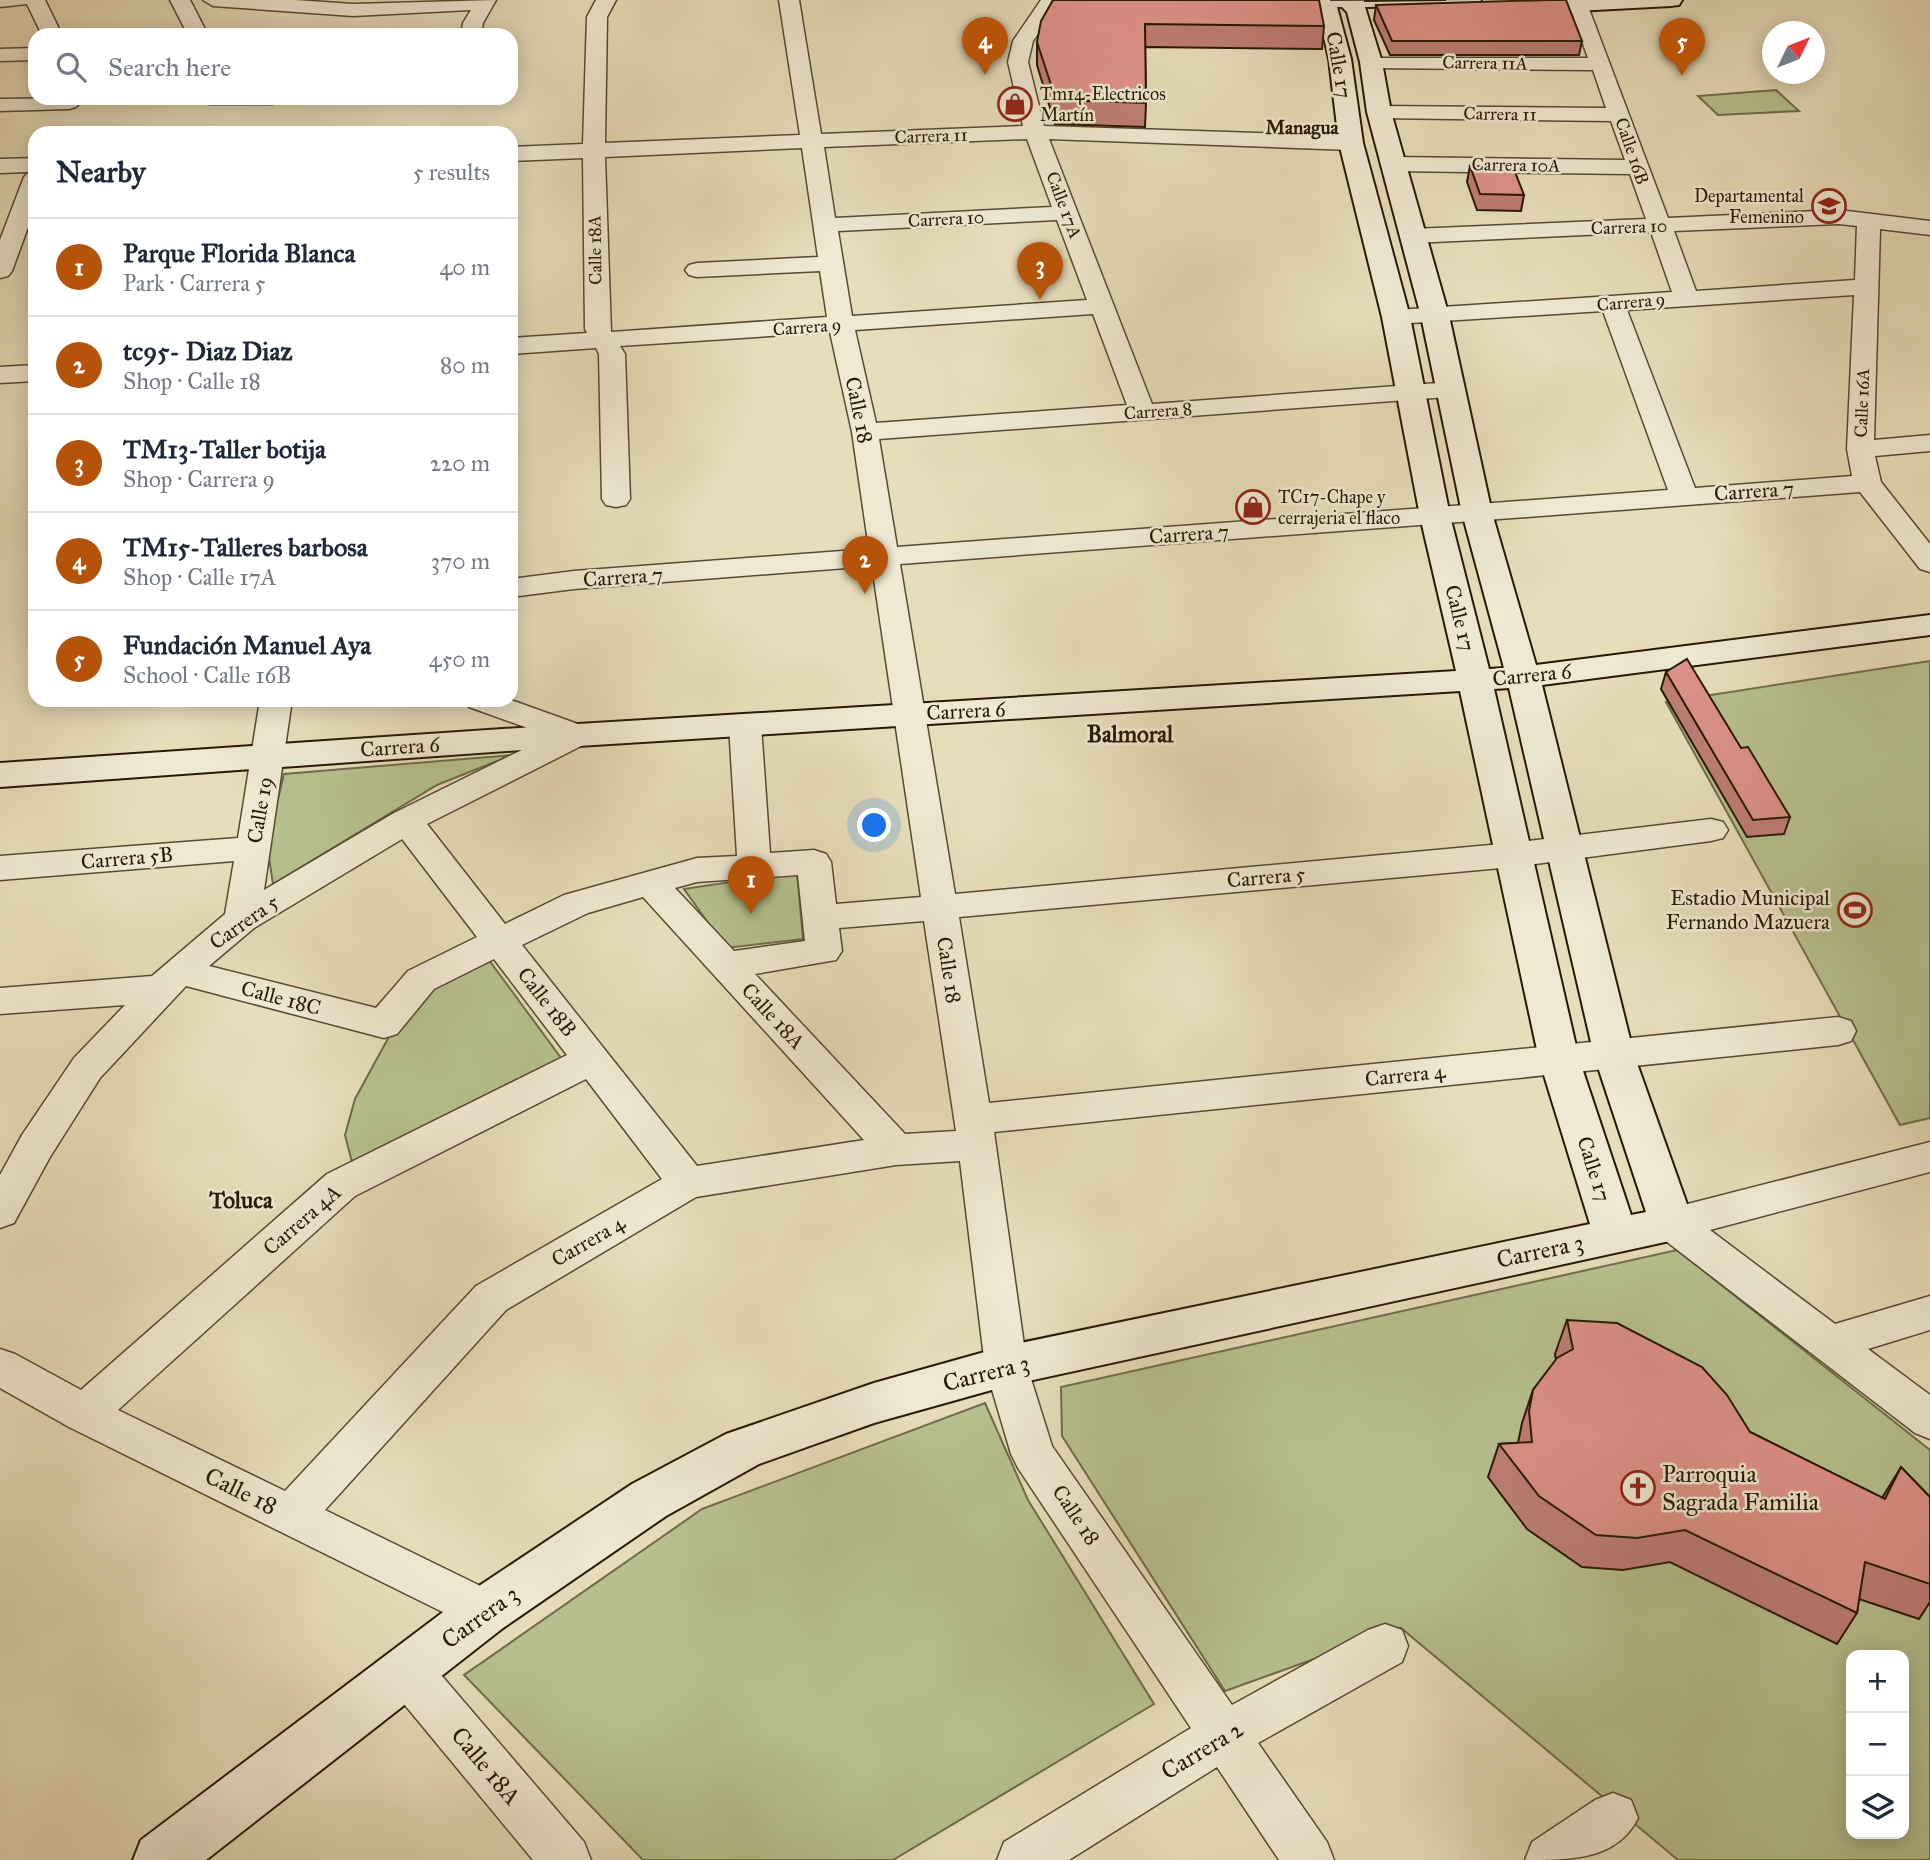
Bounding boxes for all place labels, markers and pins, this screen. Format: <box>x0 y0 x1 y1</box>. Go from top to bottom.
pin: 4 <box>962 17 1008 75</box>
pin: 5 <box>1659 18 1705 76</box>
place label: Tm14-Electricos Martín <box>1040 83 1166 126</box>
shop icon: Tm14-Electricos Martín <box>996 85 1034 123</box>
place label: Departamental Femenino <box>1694 185 1804 228</box>
school or university icon: Departamental Femenino <box>1810 187 1848 225</box>
pin: 3 <box>1017 242 1063 300</box>
place label: TC17-Chape y cerrajeria el flaco <box>1278 486 1400 529</box>
shop icon: TC17-Chape y cerrajeria el flaco <box>1234 488 1272 526</box>
pin: 2 <box>842 536 888 594</box>
pin: 1 <box>728 856 774 914</box>
place label: Estadio Municipal Fernando Mazuera <box>1666 885 1830 935</box>
sports icon: Estadio Municipal Fernando Mazuera <box>1836 891 1874 929</box>
place label: Parroquia Sagrada Familia <box>1662 1459 1820 1517</box>
church icon: Parroquia Sagrada Familia <box>1619 1469 1657 1507</box>

